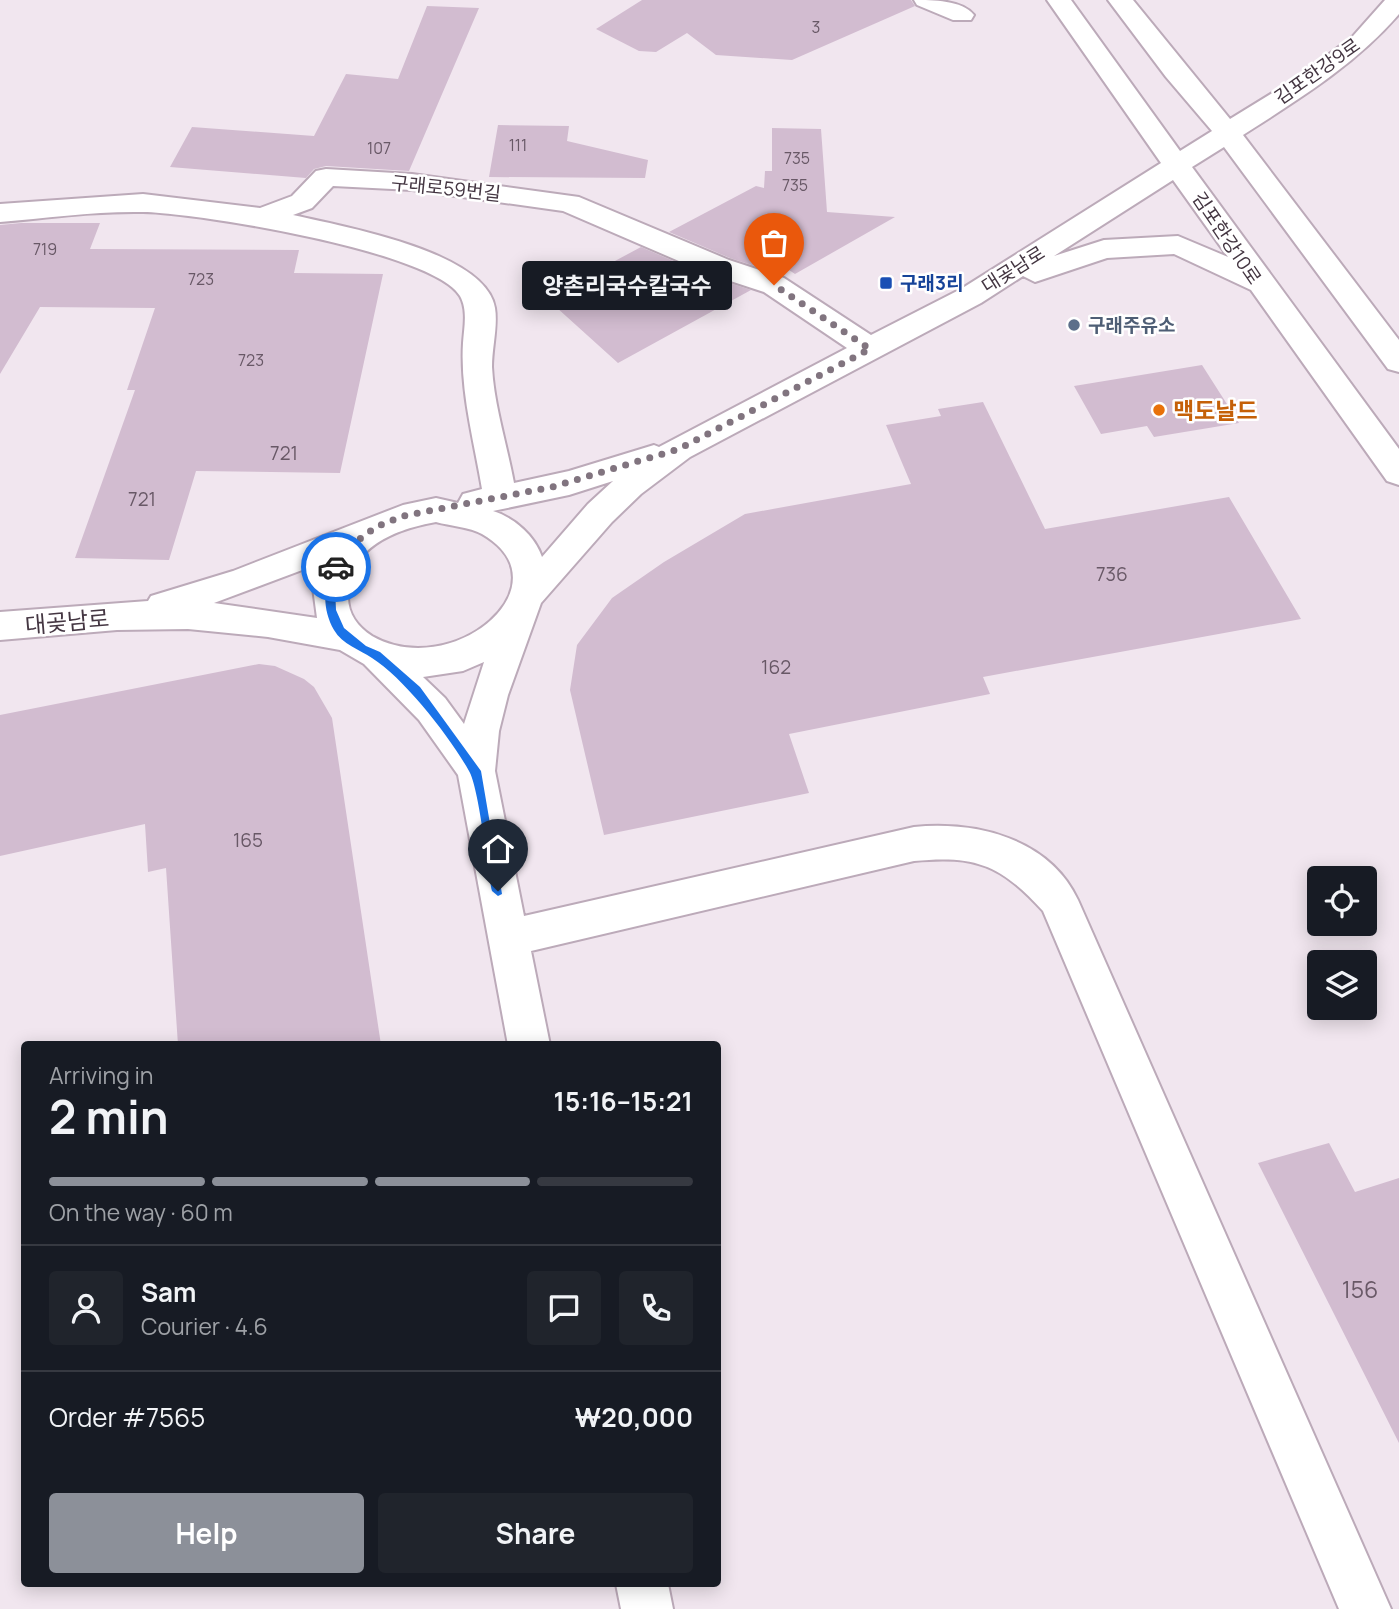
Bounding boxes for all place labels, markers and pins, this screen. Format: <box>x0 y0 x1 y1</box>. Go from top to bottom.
pin <box>744 213 804 285</box>
callout: 양촌리국수칼국수 <box>522 260 732 310</box>
place label: 구래3리 <box>900 270 964 296</box>
marker: 구래3리 <box>878 275 894 291</box>
place label: 구래주유소 <box>1088 312 1175 338</box>
marker: 구래주유소 <box>1066 317 1082 333</box>
place label: 맥도날드 <box>1173 394 1258 426</box>
marker: 맥도날드 <box>1151 402 1167 418</box>
pin <box>468 819 528 891</box>

